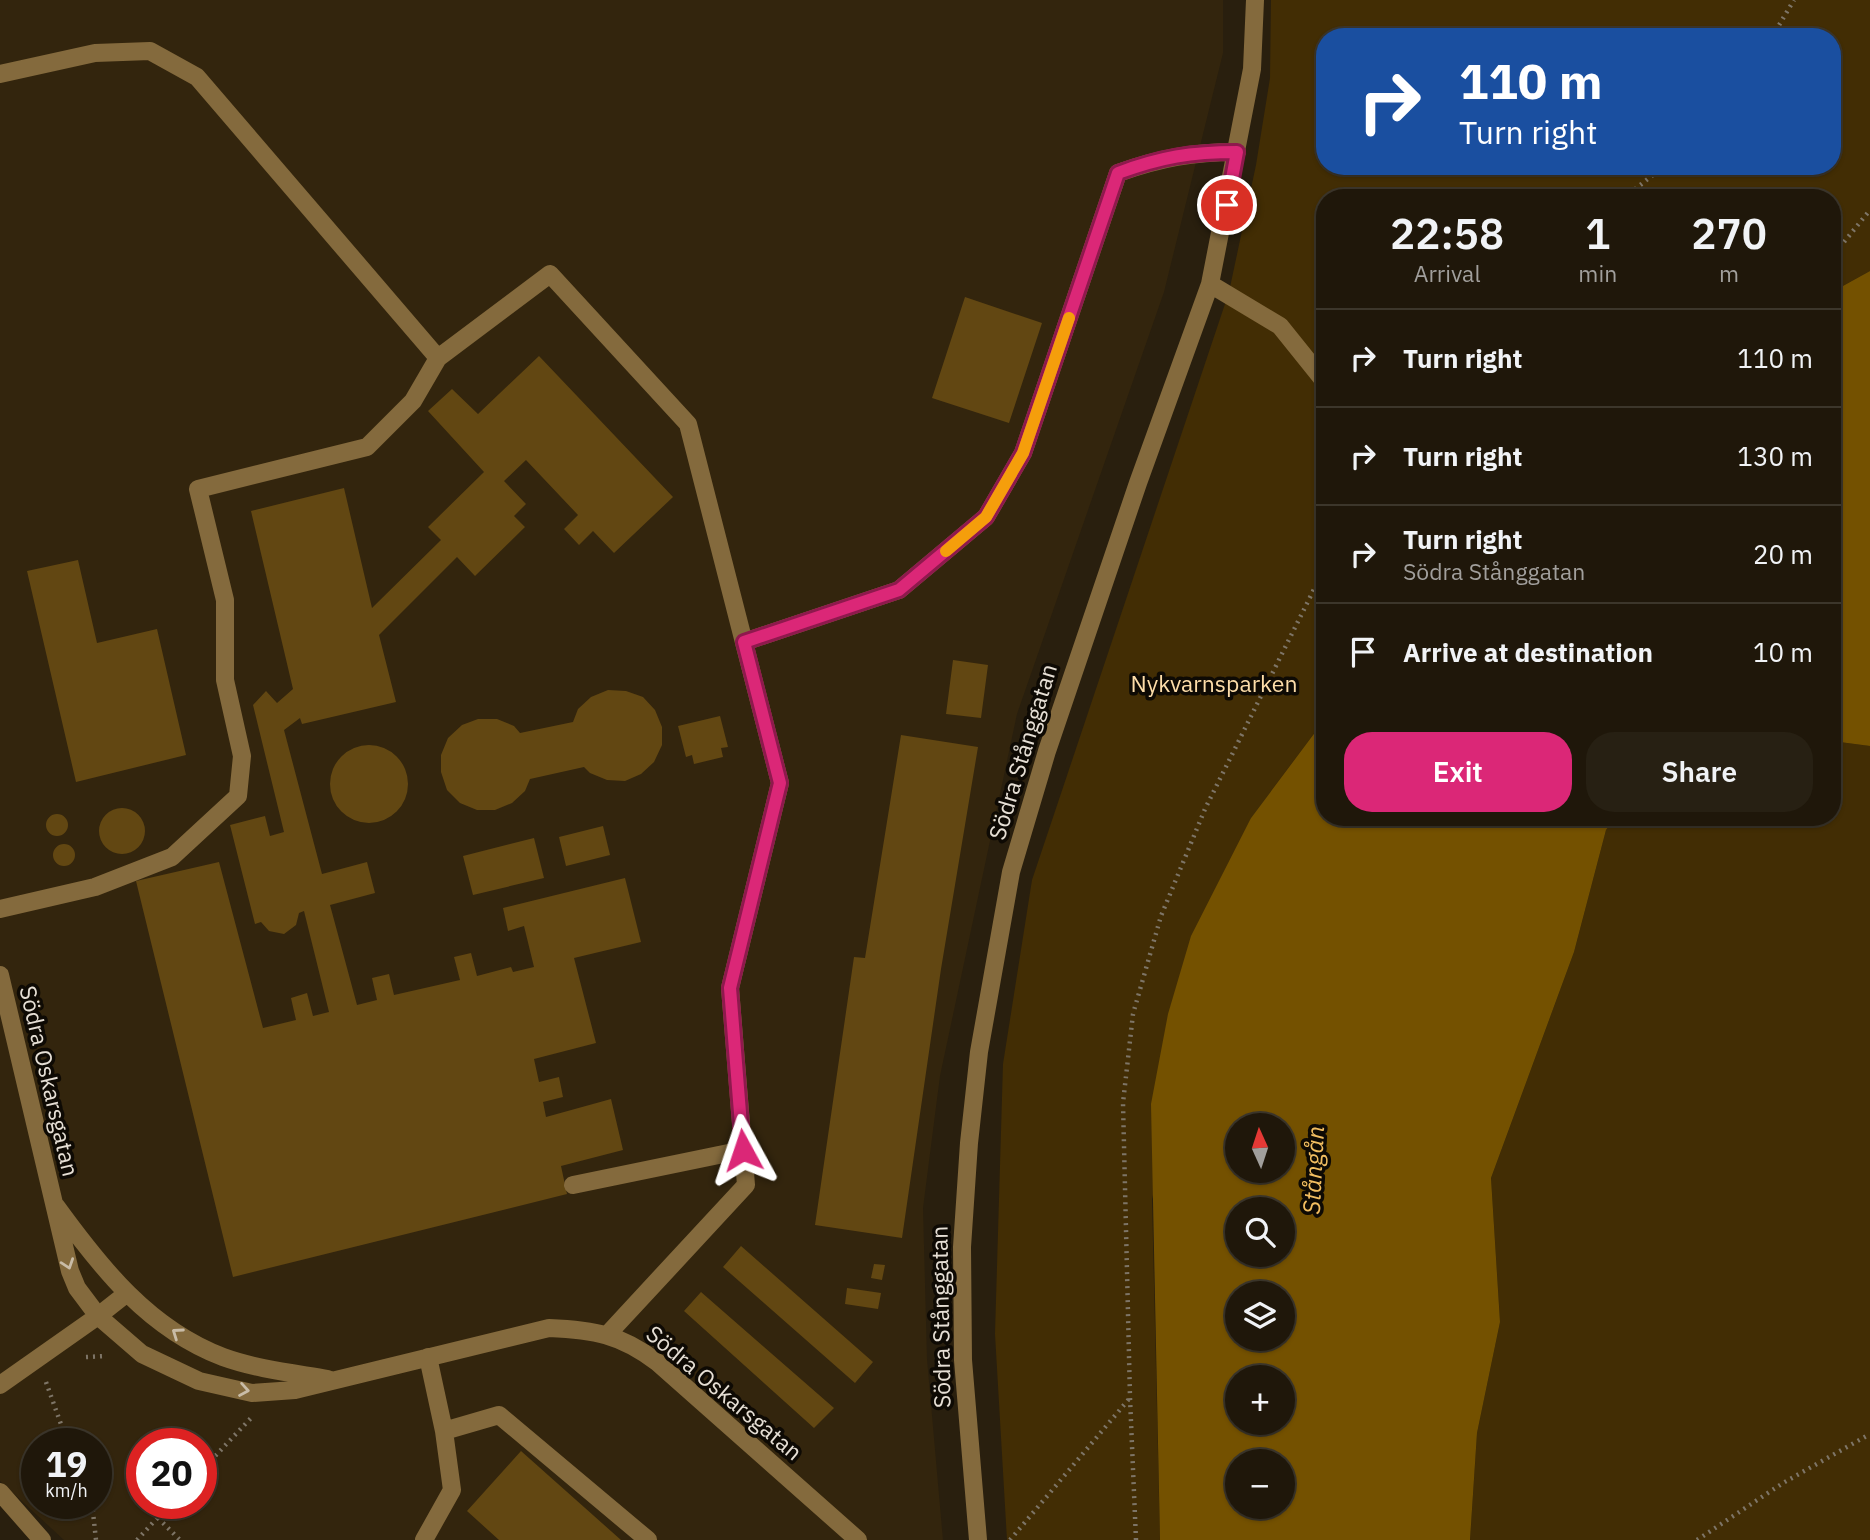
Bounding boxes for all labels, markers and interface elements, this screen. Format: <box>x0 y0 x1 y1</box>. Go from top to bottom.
text: 110 m <box>1459 49 1603 112</box>
icon: right <box>1344 56 1435 147</box>
text: Turn right <box>1459 111 1597 153</box>
pin <box>1197 175 1257 235</box>
icon: arrive <box>1208 186 1246 224</box>
text: 22:58 <box>1390 206 1504 261</box>
text: 1 <box>1585 206 1610 261</box>
text: 270 <box>1691 206 1767 261</box>
text: Arrival <box>1414 258 1481 288</box>
text: min <box>1578 258 1617 288</box>
text: m <box>1719 258 1739 288</box>
icon: right <box>1344 339 1382 377</box>
text: Turn right <box>1403 341 1522 375</box>
text: 110 m <box>1737 341 1813 375</box>
icon: right <box>1344 437 1382 475</box>
text: Turn right <box>1403 439 1522 473</box>
text: 130 m <box>1737 439 1813 473</box>
text: Turn right <box>1403 522 1522 556</box>
icon: right <box>1344 535 1382 573</box>
text: 20 m <box>1753 537 1813 571</box>
text: Södra Stånggatan <box>1403 556 1585 586</box>
icon: arrive <box>1344 633 1382 671</box>
text: Arrive at destination <box>1403 635 1653 669</box>
text: 10 m <box>1753 635 1813 669</box>
street label: Södra Stånggatan <box>981 660 1063 843</box>
park label: Nykvarnsparken <box>1130 668 1298 698</box>
button: Exit <box>1344 732 1572 812</box>
button: Share <box>1586 732 1813 812</box>
street label: Södra Oskarsgatan <box>13 983 86 1179</box>
position arrow <box>706 1113 780 1187</box>
north arrow <box>1225 1113 1295 1183</box>
map controls <box>1225 1113 1295 1519</box>
water label: Stångån <box>1295 1125 1331 1215</box>
button: search <box>1225 1197 1295 1267</box>
street label: Södra Stånggatan <box>923 1226 957 1408</box>
one-way arrow <box>60 1258 74 1270</box>
button: layers <box>1225 1281 1295 1351</box>
street label: Södra Oskarsgatan <box>640 1318 809 1466</box>
one-way arrow <box>172 1329 185 1341</box>
button: + <box>1225 1365 1295 1435</box>
one-way arrow <box>238 1382 250 1397</box>
speed limit sign: 20 <box>126 1428 217 1519</box>
text: 19 <box>45 1441 88 1487</box>
button: − <box>1225 1449 1295 1519</box>
text: km/h <box>45 1479 88 1502</box>

